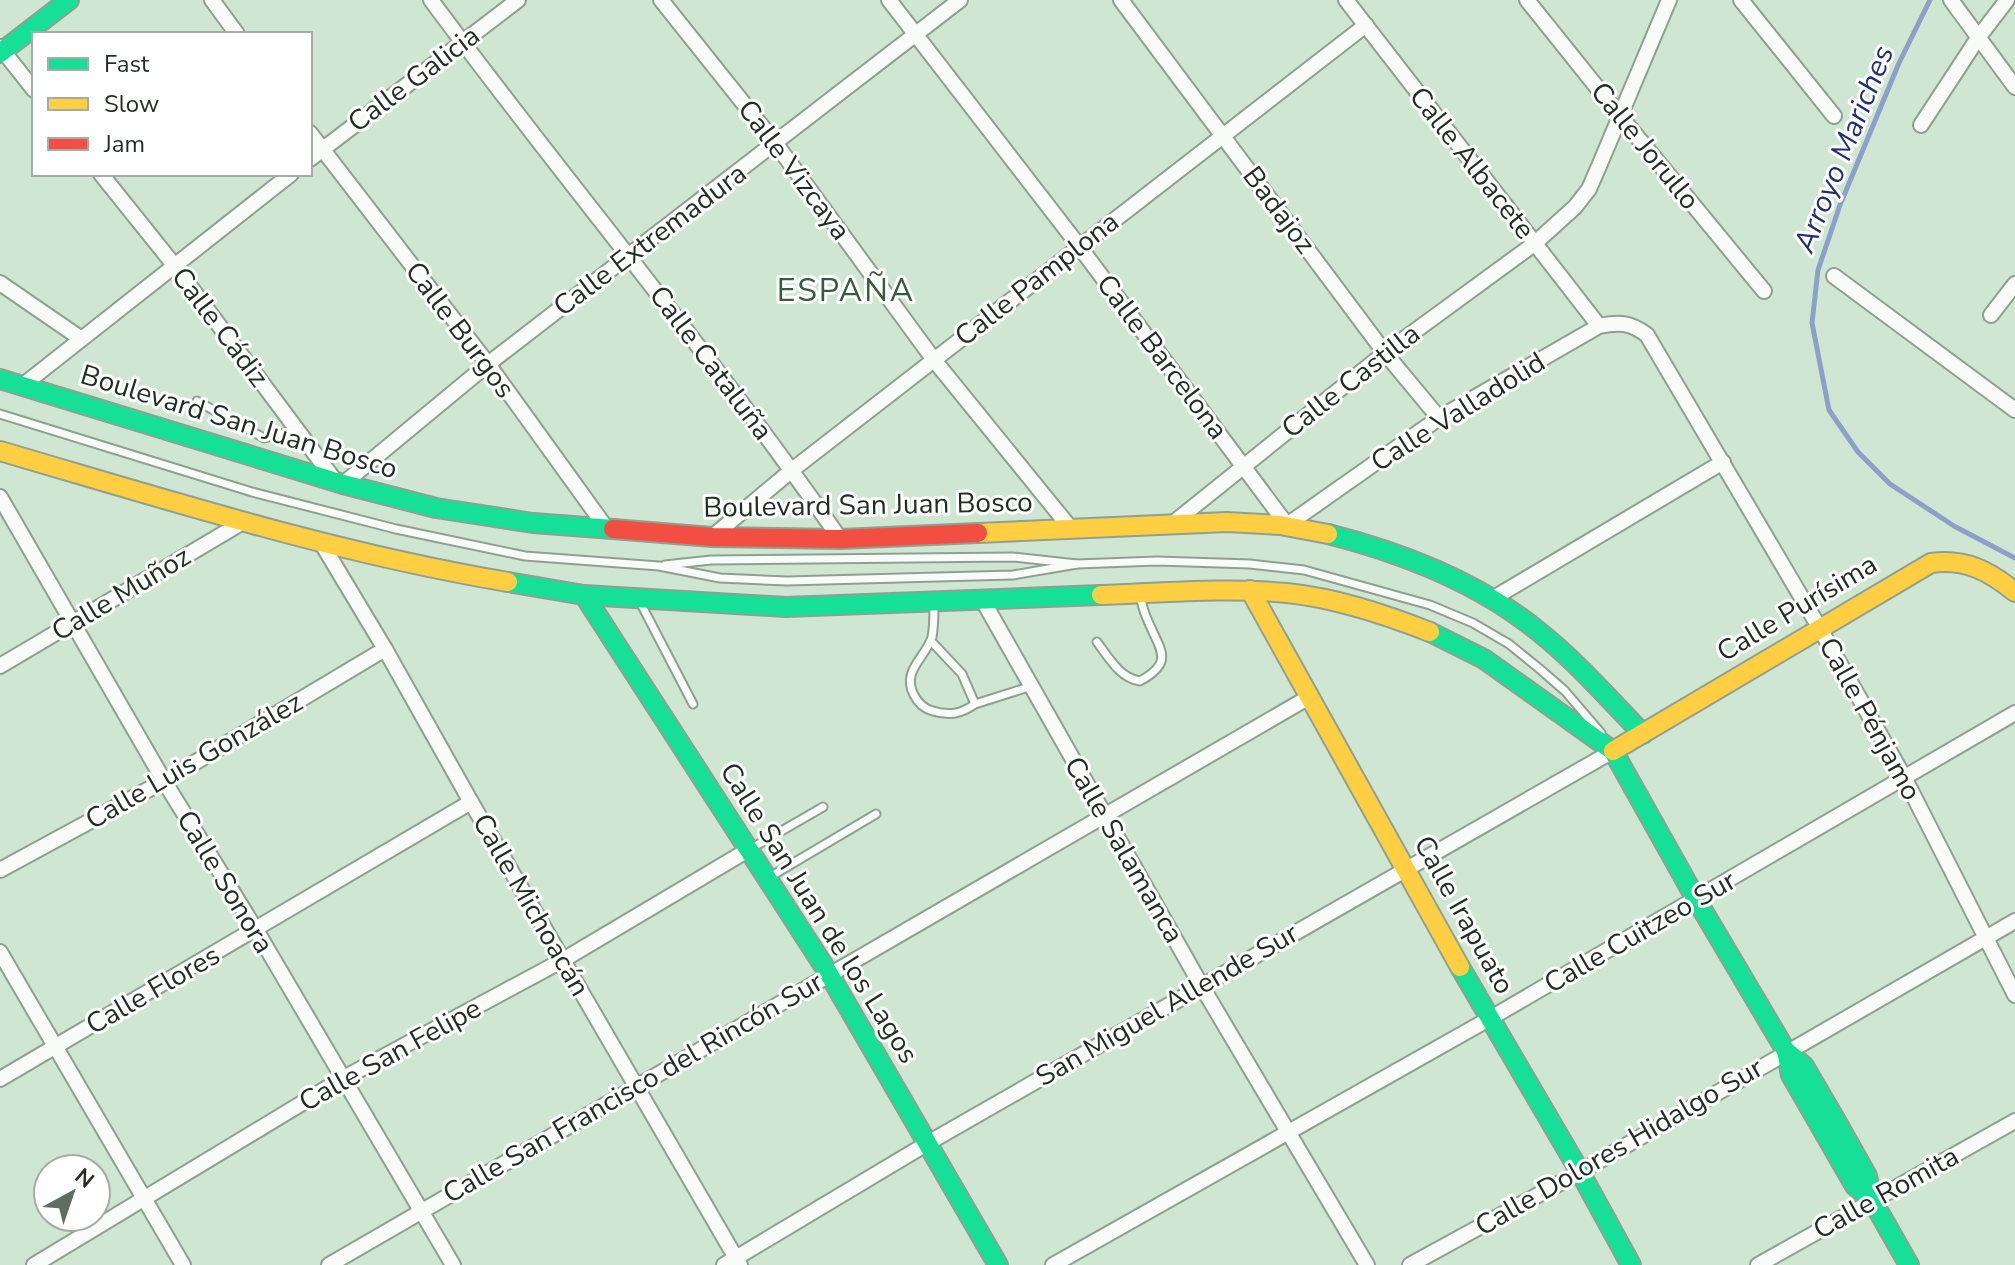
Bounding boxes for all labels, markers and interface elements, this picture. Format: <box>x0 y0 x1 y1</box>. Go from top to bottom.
street label: Calle Galicia <box>340 17 488 141</box>
legend <box>32 32 312 176</box>
water label: Arroyo Mariches <box>1783 39 1904 259</box>
text: Fast <box>104 48 150 80</box>
street label: Calle Jorullo <box>1582 74 1708 218</box>
street label: Calle Albacete <box>1400 79 1544 247</box>
text: Slow <box>104 88 159 120</box>
street label: Calle Vizcaya <box>729 92 859 248</box>
text: Jam <box>103 128 145 160</box>
street label: Calle Extremadura <box>546 155 754 325</box>
street label: Badajoz <box>1234 159 1324 261</box>
street label: Calle Pamplona <box>947 203 1127 355</box>
street label: Calle Burgos <box>396 254 524 406</box>
street label: Calle Cádiz <box>162 259 278 395</box>
street label: Calle Barcelona <box>1087 267 1237 447</box>
district label: ESPAÑA <box>777 269 915 312</box>
street label: Calle Cataluña <box>640 278 782 448</box>
street label: Calle Castilla <box>1274 315 1428 447</box>
street label: Calle Valladolid <box>1364 343 1552 481</box>
street label: Boulevard San Juan Bosco <box>76 356 402 488</box>
street label: Boulevard San Juan Bosco <box>703 483 1033 527</box>
street label: Calle Muñoz <box>44 538 198 650</box>
street label: Calle Purísima <box>1710 545 1884 671</box>
street label: Calle Pénjamo <box>1810 631 1930 807</box>
street label: Calle Luis González <box>78 683 310 839</box>
street label: Calle Salamanca <box>1055 750 1193 950</box>
street label: Calle San Juan de los Lagos <box>711 755 927 1071</box>
street label: Calle Sonora <box>167 803 283 961</box>
street label: Calle Michoacán <box>463 807 599 1003</box>
street label: Calle Irapuato <box>1405 829 1523 1001</box>
street label: Calle Cuitzeo Sur <box>1537 862 1743 1002</box>
street label: San Miguel Allende Sur <box>1029 914 1305 1096</box>
street label: Calle Flores <box>79 936 227 1044</box>
street label: Calle San Francisco del Rincón Sur <box>436 963 830 1213</box>
street label: Calle San Felipe <box>292 989 488 1121</box>
street label: Calle Dolores Hidalgo Sur <box>1468 1049 1770 1245</box>
street label: Calle Romita <box>1806 1137 1966 1249</box>
north arrow <box>32 1153 112 1233</box>
text: N <box>68 1162 100 1195</box>

